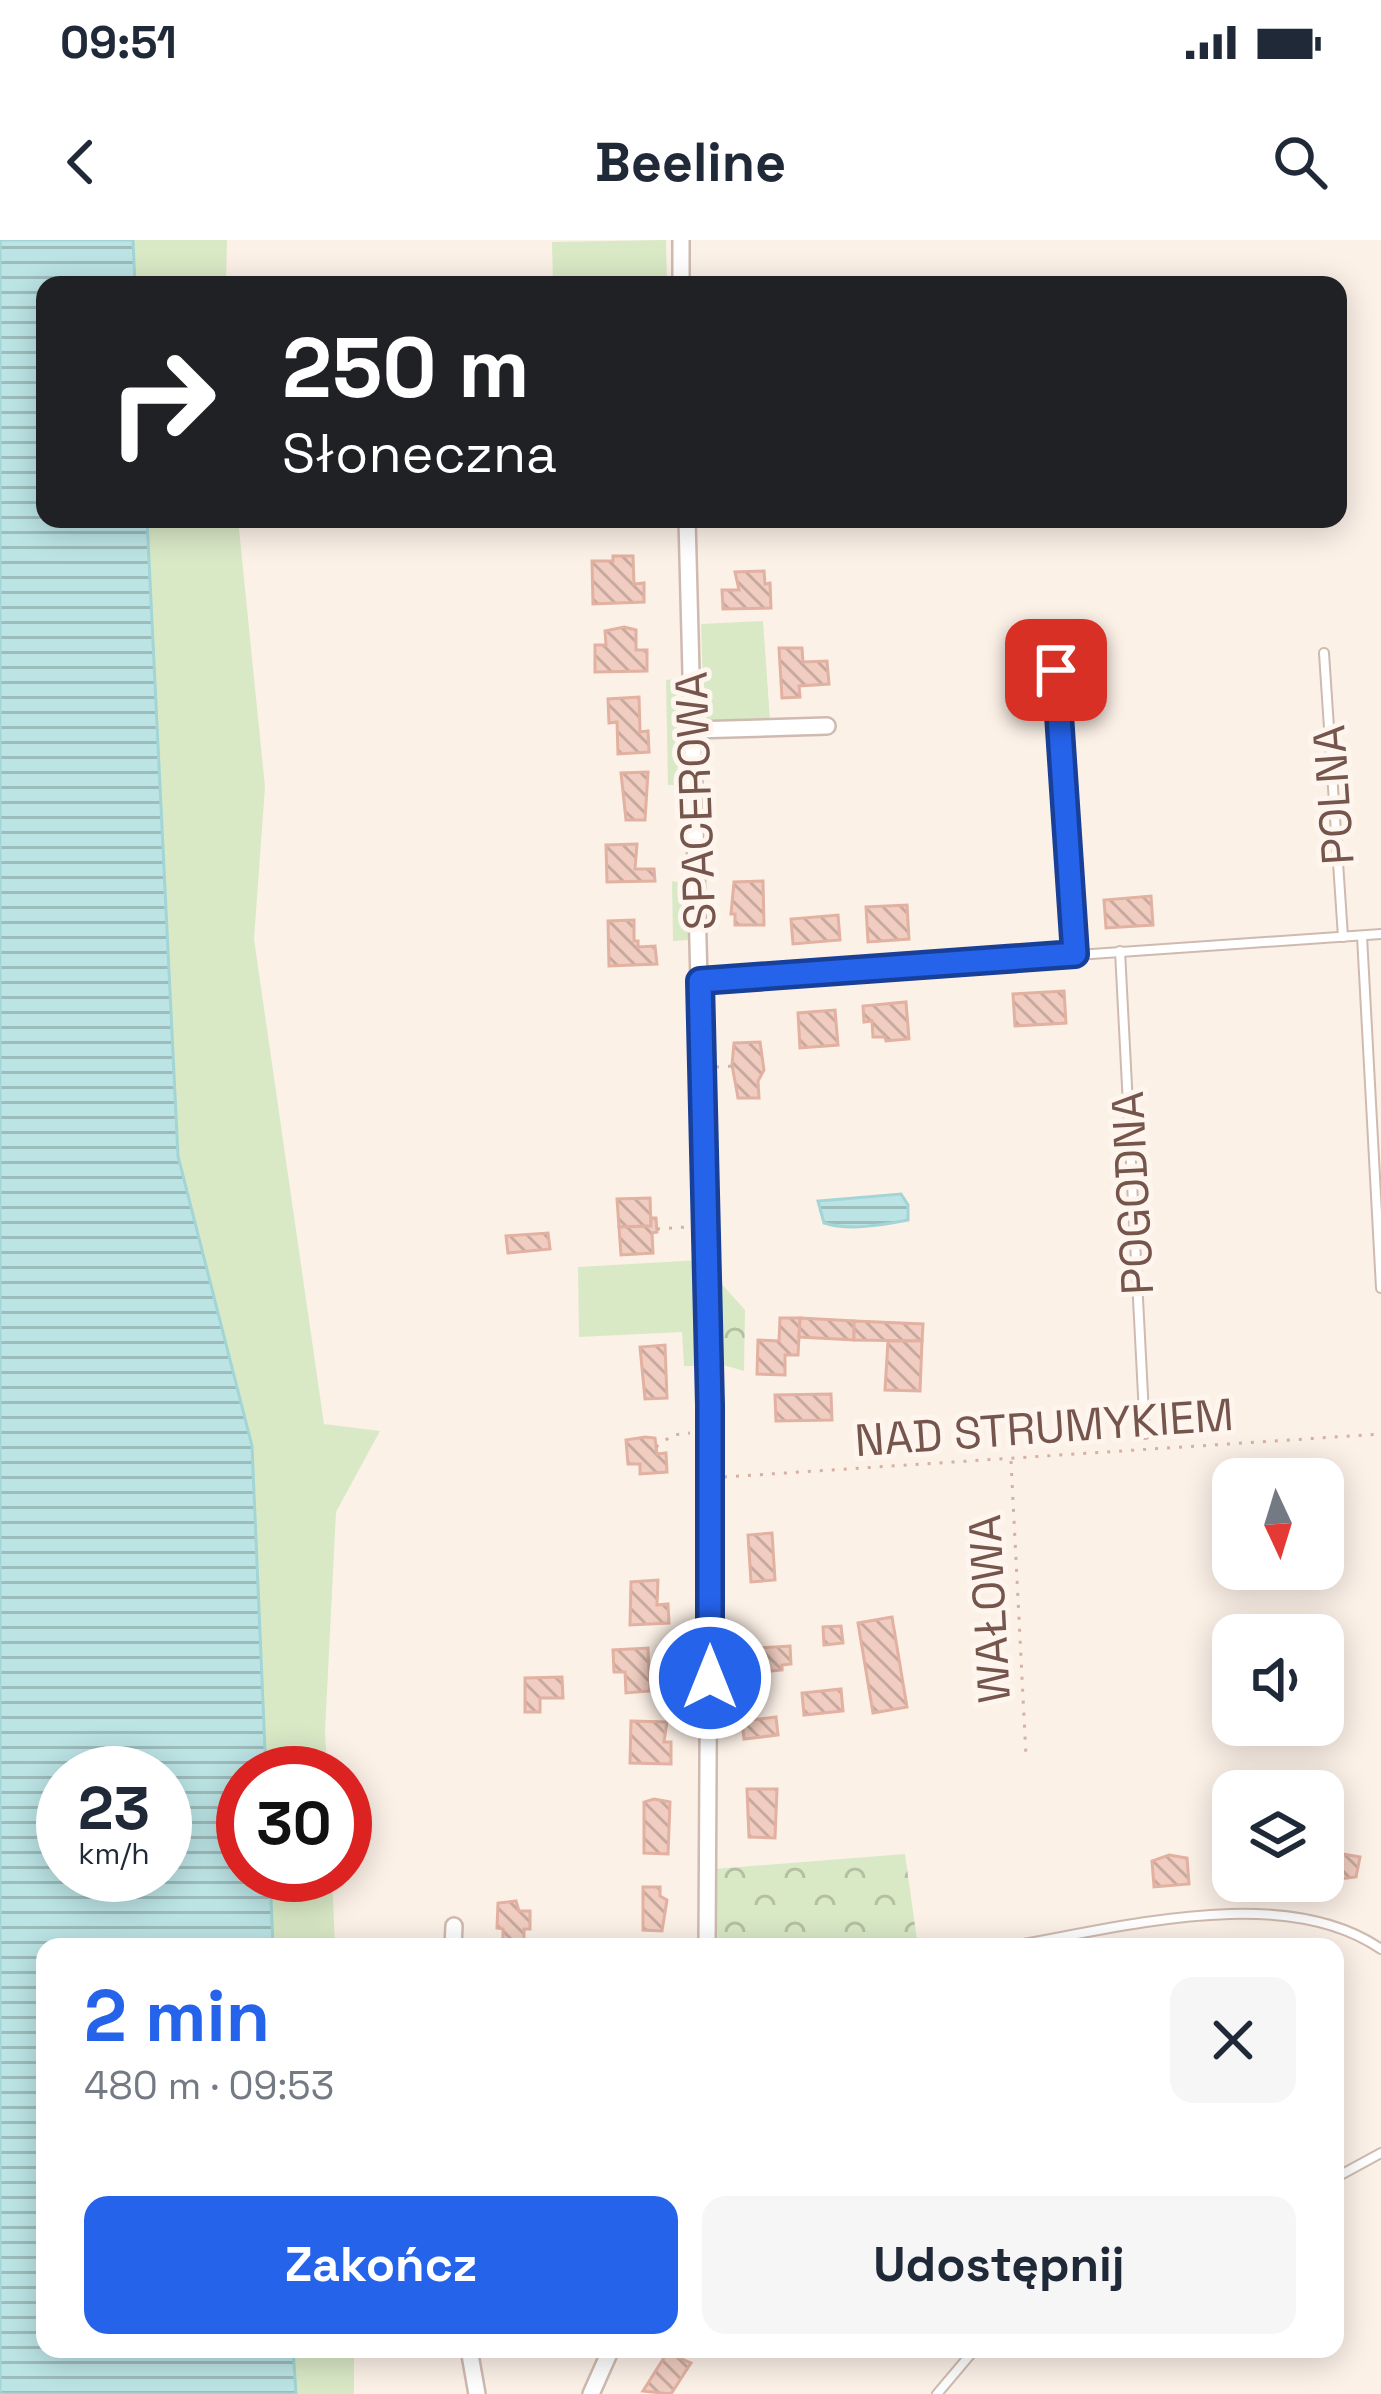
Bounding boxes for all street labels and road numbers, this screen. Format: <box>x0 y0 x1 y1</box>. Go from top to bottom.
street label: SPACEROWA <box>662 671 729 931</box>
street label: POLNA <box>1300 723 1367 867</box>
street label: POGODNA <box>1099 1090 1166 1296</box>
street label: NAD STRUMYKIEM <box>853 1386 1235 1469</box>
street label: WAŁOWA <box>956 1513 1023 1705</box>

